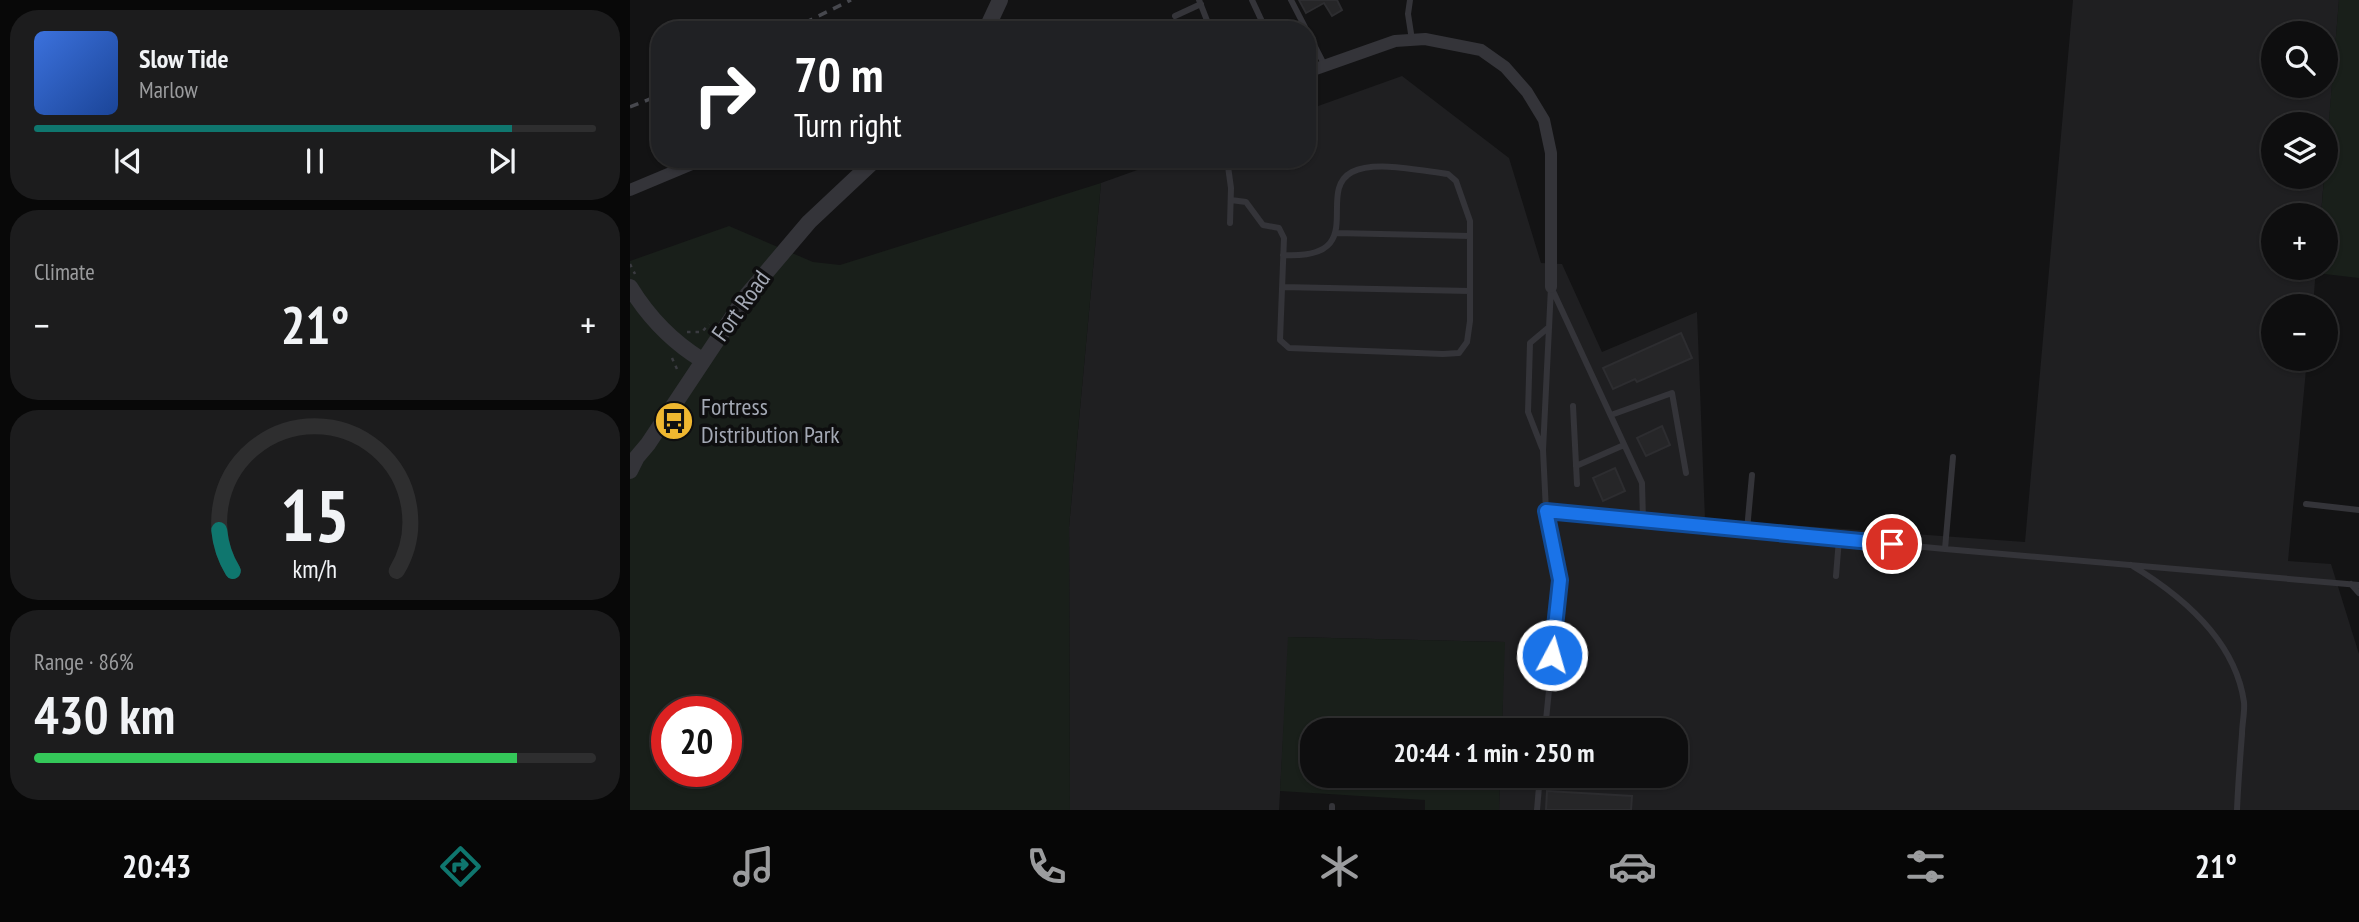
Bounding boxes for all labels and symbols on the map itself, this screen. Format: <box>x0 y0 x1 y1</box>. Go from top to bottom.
street label: Fort Road <box>705 264 777 347</box>
place label: Fortress Distribution Park <box>701 391 840 450</box>
bus stop icon: Fortress Distribution Park <box>653 400 695 442</box>
pin <box>1862 514 1922 574</box>
position arrow <box>1515 618 1589 692</box>
speed limit sign: 20 <box>651 696 742 787</box>

